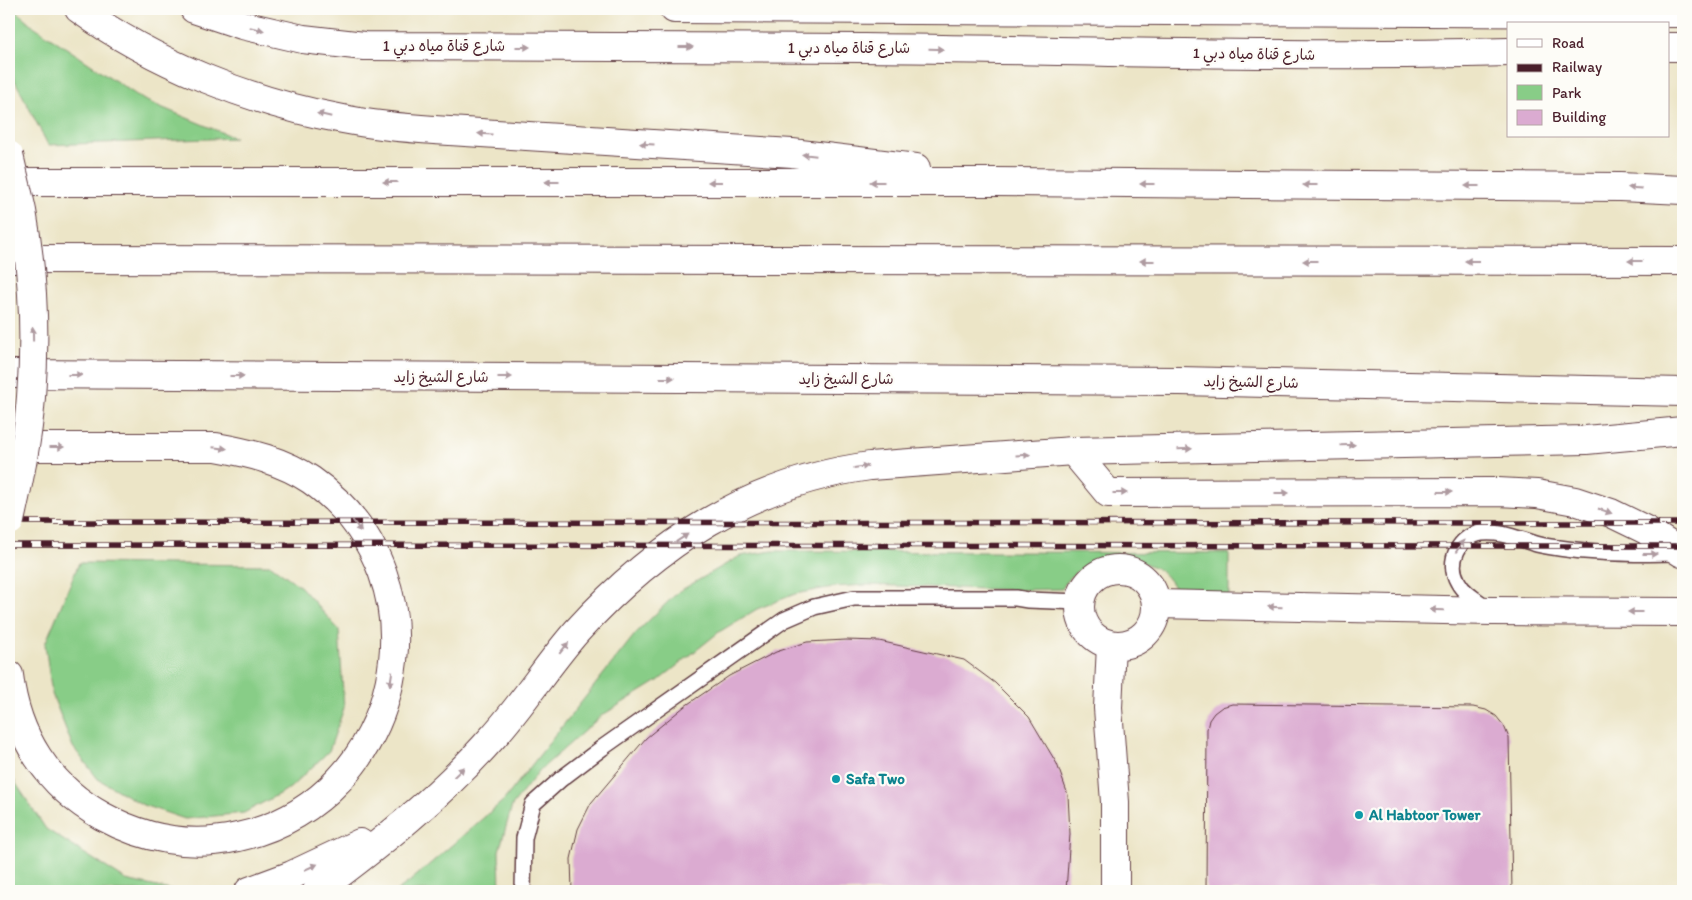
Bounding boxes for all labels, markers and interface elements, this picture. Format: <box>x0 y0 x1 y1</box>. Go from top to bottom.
legend <box>1507 22 1670 138</box>
one-way arrow <box>250 25 265 33</box>
text: Road <box>1552 34 1585 52</box>
street label: شارع قناة مياه دبي 1 <box>383 37 505 59</box>
street label: شارع قناة مياه دبي 1 <box>788 39 910 61</box>
one-way arrow <box>516 43 532 51</box>
one-way arrow <box>678 43 694 51</box>
street label: شارع قناة مياه دبي 1 <box>1193 44 1315 68</box>
one-way arrow <box>928 45 944 53</box>
text: Railway <box>1552 58 1602 76</box>
text: Park <box>1552 84 1582 102</box>
text: Building <box>1552 108 1606 126</box>
one-way arrow <box>316 111 331 119</box>
one-way arrow <box>477 129 493 137</box>
one-way arrow <box>639 139 655 147</box>
one-way arrow <box>801 151 817 159</box>
one-way arrow <box>382 178 398 186</box>
one-way arrow <box>544 178 560 186</box>
one-way arrow <box>707 178 723 186</box>
one-way arrow <box>869 178 885 186</box>
one-way arrow <box>1139 179 1155 187</box>
one-way arrow <box>1301 181 1317 189</box>
one-way arrow <box>1464 182 1480 190</box>
one-way arrow <box>1626 183 1642 191</box>
one-way arrow <box>1139 257 1155 265</box>
one-way arrow <box>1301 257 1317 265</box>
one-way arrow <box>1464 257 1480 265</box>
one-way arrow <box>1626 257 1642 265</box>
one-way arrow <box>29 326 37 342</box>
street label: شارع الشيخ زايد <box>393 368 489 387</box>
street label: شارع الشيخ زايد <box>798 370 894 389</box>
one-way arrow <box>67 371 83 379</box>
one-way arrow <box>230 372 246 380</box>
street label: شارع الشيخ زايد <box>1203 372 1299 393</box>
one-way arrow <box>497 373 513 381</box>
one-way arrow <box>660 374 676 382</box>
one-way arrow <box>1340 441 1356 449</box>
one-way arrow <box>50 443 66 451</box>
one-way arrow <box>212 444 228 452</box>
one-way arrow <box>1177 445 1193 453</box>
one-way arrow <box>1015 451 1031 459</box>
one-way arrow <box>853 463 869 471</box>
one-way arrow <box>1437 488 1453 496</box>
one-way arrow <box>1112 489 1128 497</box>
one-way arrow <box>1274 489 1290 497</box>
one-way arrow <box>1598 507 1613 515</box>
one-way arrow <box>352 519 362 533</box>
one-way arrow <box>676 533 689 543</box>
one-way arrow <box>1456 540 1465 553</box>
one-way arrow <box>1642 550 1658 558</box>
one-way arrow <box>1266 603 1282 611</box>
one-way arrow <box>1429 606 1445 614</box>
one-way arrow <box>1626 608 1642 616</box>
one-way arrow <box>558 642 569 655</box>
one-way arrow <box>386 672 394 688</box>
one-way arrow <box>453 766 465 778</box>
place label: Safa Two <box>846 770 905 788</box>
marker: Safa Two <box>830 773 842 785</box>
place label: Al Habtoor Tower <box>1368 806 1481 824</box>
marker: Al Habtoor Tower <box>1353 809 1365 821</box>
one-way arrow <box>304 863 318 871</box>

